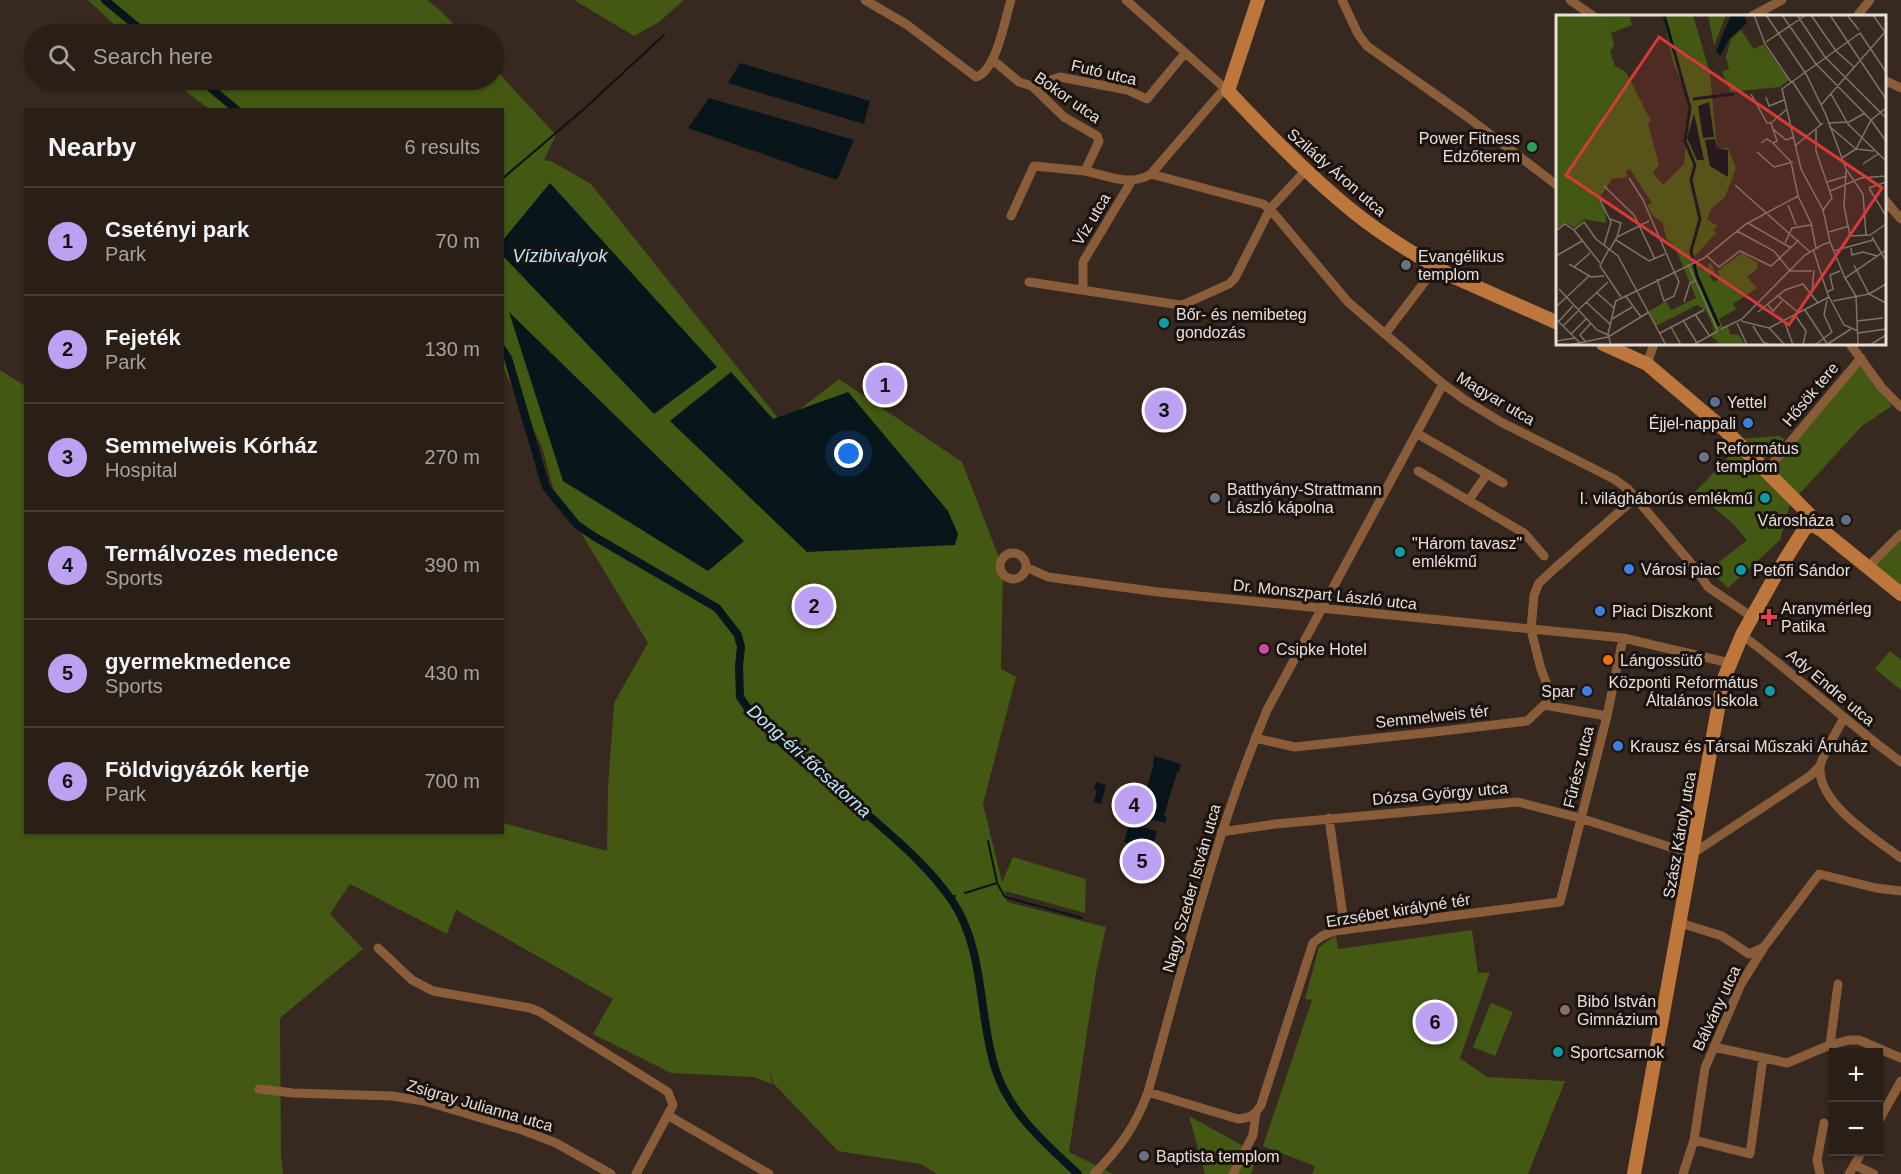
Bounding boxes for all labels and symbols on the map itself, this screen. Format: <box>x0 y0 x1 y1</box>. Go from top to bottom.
inset map <box>1556 15 1886 345</box>
street label: Futó utca <box>1069 57 1138 88</box>
street label: Bokor utca <box>1032 69 1104 126</box>
street label: Szilády Áron utca <box>1284 124 1390 220</box>
place label: Power Fitness Edzőterem <box>1419 130 1520 165</box>
marker: Power Fitness Edzőterem <box>1525 140 1539 154</box>
street label: Víz utca <box>1069 190 1114 248</box>
water label: Vízibivalyok <box>512 246 609 266</box>
place label: Evangélikus templom <box>1418 248 1504 283</box>
marker: Evangélikus templom <box>1399 258 1413 272</box>
place label: Bőr- és nemibeteg gondozás <box>1176 306 1307 341</box>
marker: Bőr- és nemibeteg gondozás <box>1157 316 1171 330</box>
street label: Hősök tere <box>1779 359 1842 429</box>
pin: 1 <box>866 362 904 408</box>
street label: Magyar utca <box>1454 368 1538 428</box>
pin: 3 <box>1144 388 1184 432</box>
place label: Yettel <box>1727 394 1766 411</box>
marker: Yettel <box>1708 395 1722 409</box>
place label: Éjjel-nappali <box>1649 414 1736 432</box>
marker: Éjjel-nappali <box>1741 416 1755 430</box>
your location <box>834 439 863 468</box>
place label: Református templom <box>1716 440 1799 475</box>
marker: Református templom <box>1697 450 1711 464</box>
place label: Batthyány-Strattmann László kápolna <box>1227 481 1382 516</box>
place label: I. világháborús emlékmű <box>1580 490 1753 507</box>
marker: Batthyány-Strattmann László kápolna <box>1208 491 1222 505</box>
marker: I. világháborús emlékmű <box>1758 491 1772 505</box>
place label: Városháza <box>1758 512 1834 529</box>
marker: Városháza <box>1839 513 1853 527</box>
place label: "Három tavasz" emlékmű <box>1412 535 1522 570</box>
marker: "Három tavasz" emlékmű <box>1393 545 1407 559</box>
place label: Városi piac <box>1641 561 1720 578</box>
marker: Városi piac <box>1622 562 1636 576</box>
place label: Petőfi Sándor <box>1753 562 1851 579</box>
marker: Petőfi Sándor <box>1734 563 1748 577</box>
street label: Dr. Monszpart László utca <box>1232 576 1418 613</box>
pin: 2 <box>794 584 834 628</box>
place label: Aranymérleg Patika <box>1781 600 1872 635</box>
place label: Piaci Diszkont <box>1612 603 1713 620</box>
marker: Piaci Diszkont <box>1593 604 1607 618</box>
marker: Aranymérleg Patika <box>1762 610 1776 624</box>
place label: Csipke Hotel <box>1276 641 1367 658</box>
marker: Csipke Hotel <box>1257 642 1271 656</box>
street label: Ady Endre utca <box>1783 646 1878 729</box>
place label: Lángossütő <box>1620 652 1703 669</box>
marker: Lángossütő <box>1601 653 1615 667</box>
place label: Központi Református Általános Iskola <box>1609 674 1758 709</box>
place label: Spar <box>1541 683 1576 700</box>
marker: Spar <box>1580 684 1594 698</box>
marker: Központi Református Általános Iskola <box>1763 684 1777 698</box>
water label: Dong-éri-főcsatorna <box>743 700 875 822</box>
street label: Semmelweis tér <box>1375 702 1490 731</box>
street label: Fűrész utca <box>1560 724 1597 810</box>
place label: Krausz és Társai Műszaki Áruház <box>1630 737 1868 755</box>
marker: Krausz és Társai Műszaki Áruház <box>1611 739 1625 753</box>
street label: Szász Károly utca <box>1660 770 1699 900</box>
street label: Dózsa György utca <box>1372 779 1509 808</box>
pin: 4 <box>1114 782 1154 828</box>
street label: Nagy Szeder István utca <box>1159 802 1224 974</box>
pin: 5 <box>1122 838 1162 884</box>
street label: Erzsébet királyné tér <box>1325 891 1472 930</box>
street label: Bálvány utca <box>1689 963 1744 1053</box>
place label: Bibó István Gimnázium <box>1577 993 1658 1028</box>
pin: 6 <box>1416 1000 1454 1044</box>
marker: Bibó István Gimnázium <box>1558 1003 1572 1017</box>
place label: Sportcsarnok <box>1570 1044 1665 1061</box>
marker: Sportcsarnok <box>1551 1045 1565 1059</box>
street label: Zsigray Julianna utca <box>405 1076 555 1135</box>
place label: Baptista templom <box>1156 1148 1280 1165</box>
marker: Baptista templom <box>1137 1149 1151 1163</box>

